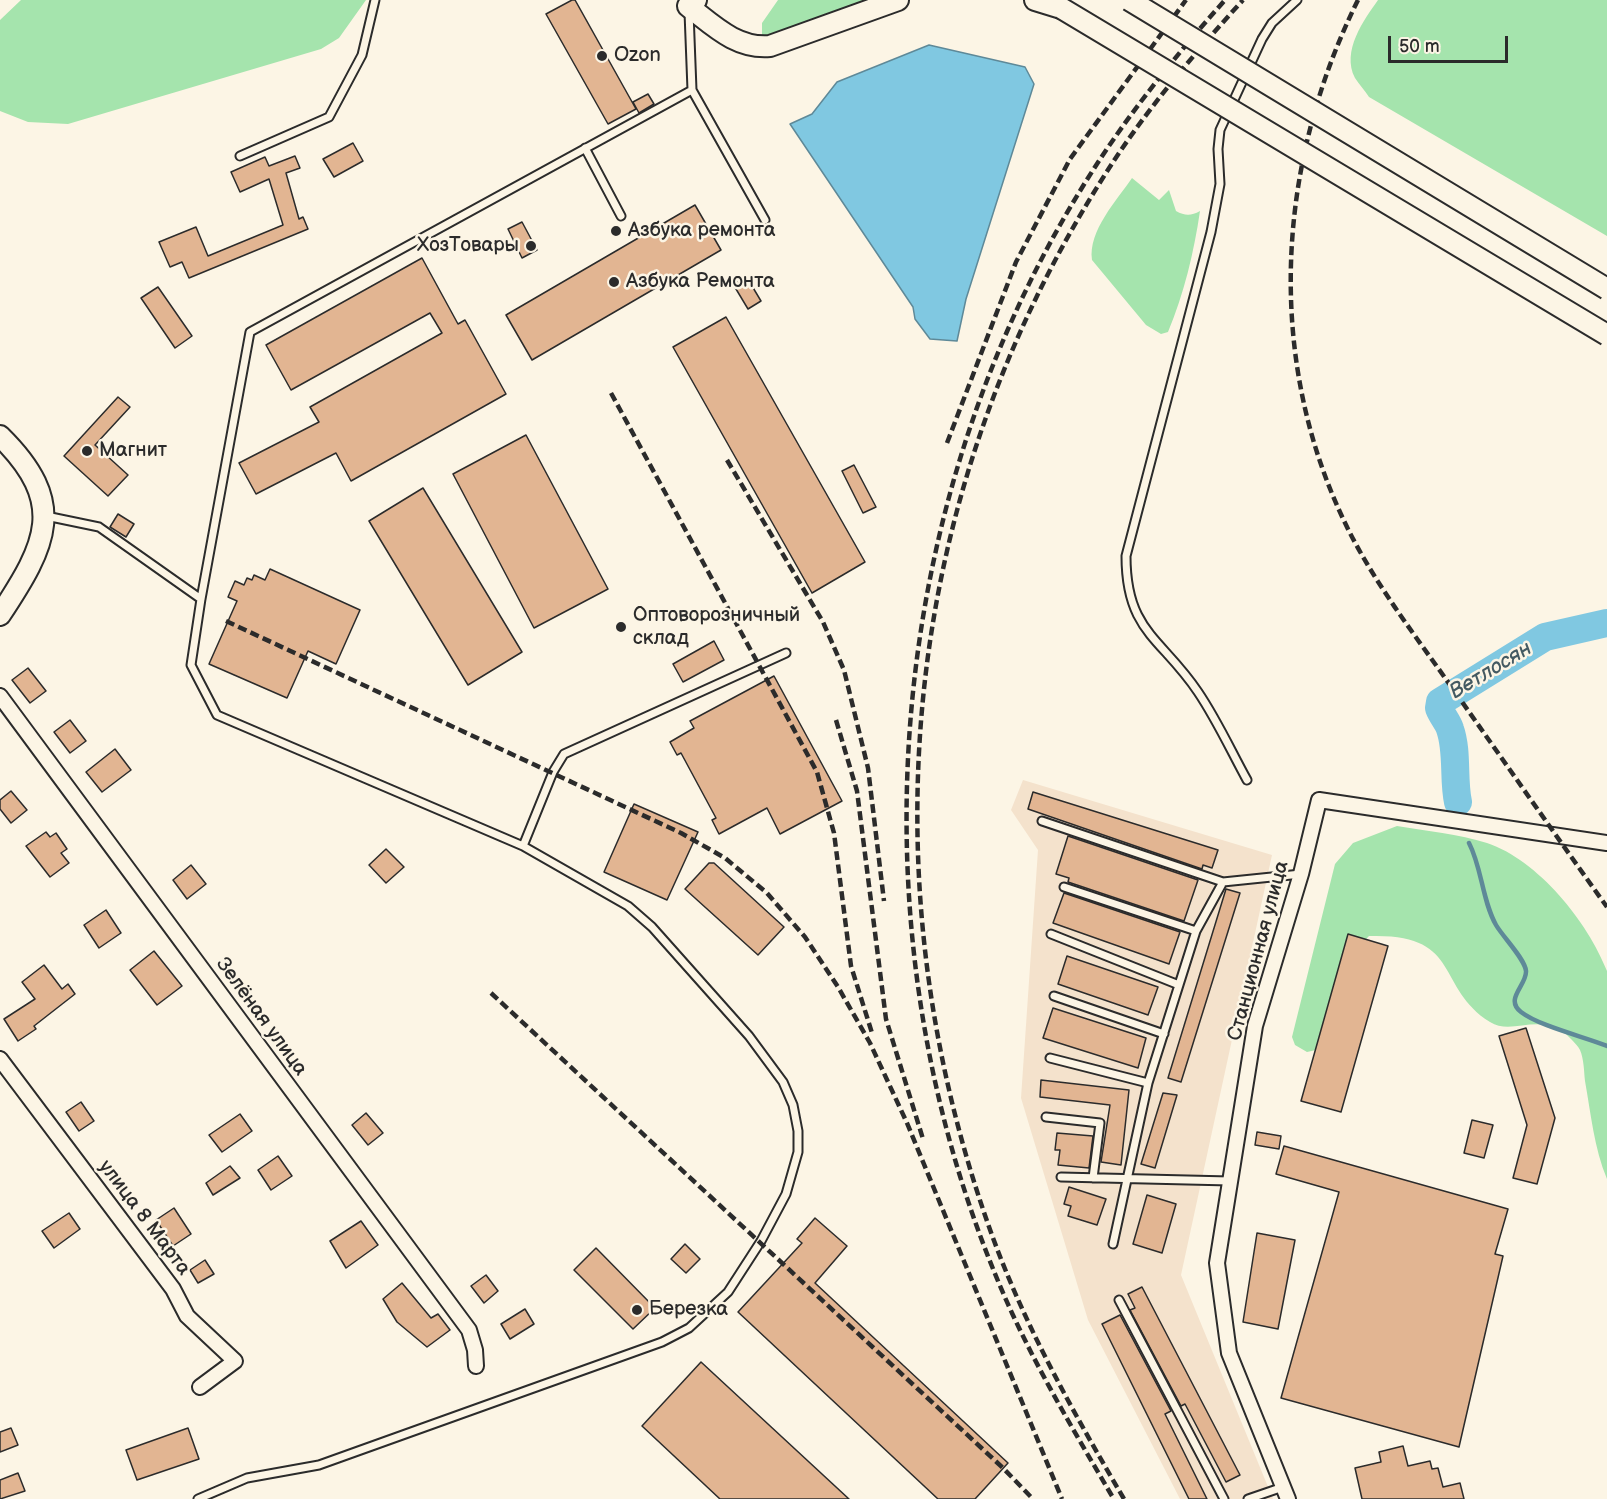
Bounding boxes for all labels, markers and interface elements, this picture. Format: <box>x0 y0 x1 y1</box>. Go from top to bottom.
scale bar <box>1391 24 1511 62</box>
text: 50 m <box>1399 36 1440 57</box>
place label: Ozon <box>614 44 661 68</box>
marker: Ozon <box>595 49 609 63</box>
place label: Азбука ремонта <box>628 219 776 243</box>
marker: Азбука ремонта <box>609 224 623 238</box>
place label: ХозТовары <box>417 234 519 258</box>
marker: ХозТовары <box>524 239 538 253</box>
place label: Азбука Ремонта <box>626 270 775 294</box>
marker: Азбука Ремонта <box>607 275 621 289</box>
place label: Магнит <box>99 439 167 463</box>
marker: Магнит <box>80 444 94 458</box>
place label: Оптоворозничный склад <box>633 604 800 651</box>
marker: Оптоворозничный склад <box>614 620 628 634</box>
water label: Ветлосян <box>1445 637 1537 705</box>
street label: Станционная улица <box>1223 858 1295 1044</box>
street label: Зелёная улица <box>210 953 312 1081</box>
street label: улица 8 Марта <box>93 1156 195 1280</box>
place label: Березка <box>649 1298 728 1322</box>
marker: Березка <box>630 1303 644 1317</box>

